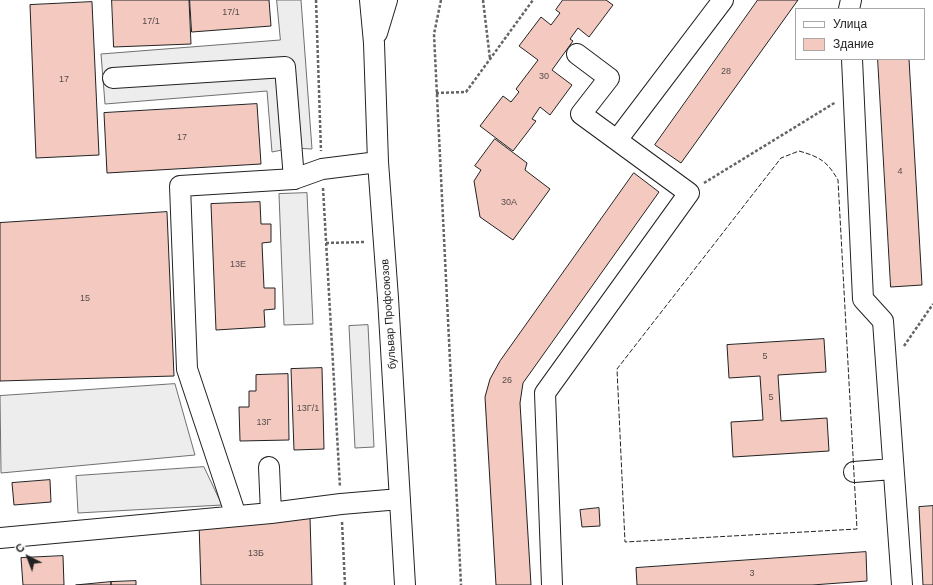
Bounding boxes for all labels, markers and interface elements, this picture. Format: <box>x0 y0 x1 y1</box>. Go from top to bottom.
house number: 17/1 <box>222 8 240 18</box>
legend <box>795 8 925 60</box>
house number: 17/1 <box>142 17 160 27</box>
text: Улица <box>833 17 867 31</box>
text: Здание <box>833 37 874 51</box>
house number: 28 <box>721 67 731 77</box>
house number: 30 <box>539 72 549 82</box>
house number: 17 <box>59 75 69 85</box>
house number: 17 <box>177 133 187 143</box>
house number: 4 <box>897 167 903 177</box>
house number: 30А <box>501 198 517 208</box>
street label: бульвар Профсоюзов <box>379 258 399 370</box>
house number: 13Е <box>230 260 246 270</box>
house number: 15 <box>80 294 90 304</box>
house number: 5 <box>762 352 768 362</box>
house number: 26 <box>502 376 512 386</box>
house number: 5 <box>768 393 774 403</box>
house number: 13Г/1 <box>297 404 319 414</box>
house number: 13Г <box>257 418 271 428</box>
north arrow <box>8 537 48 577</box>
text: С <box>13 541 27 555</box>
house number: 13Б <box>248 549 264 559</box>
house number: 3 <box>749 569 755 579</box>

